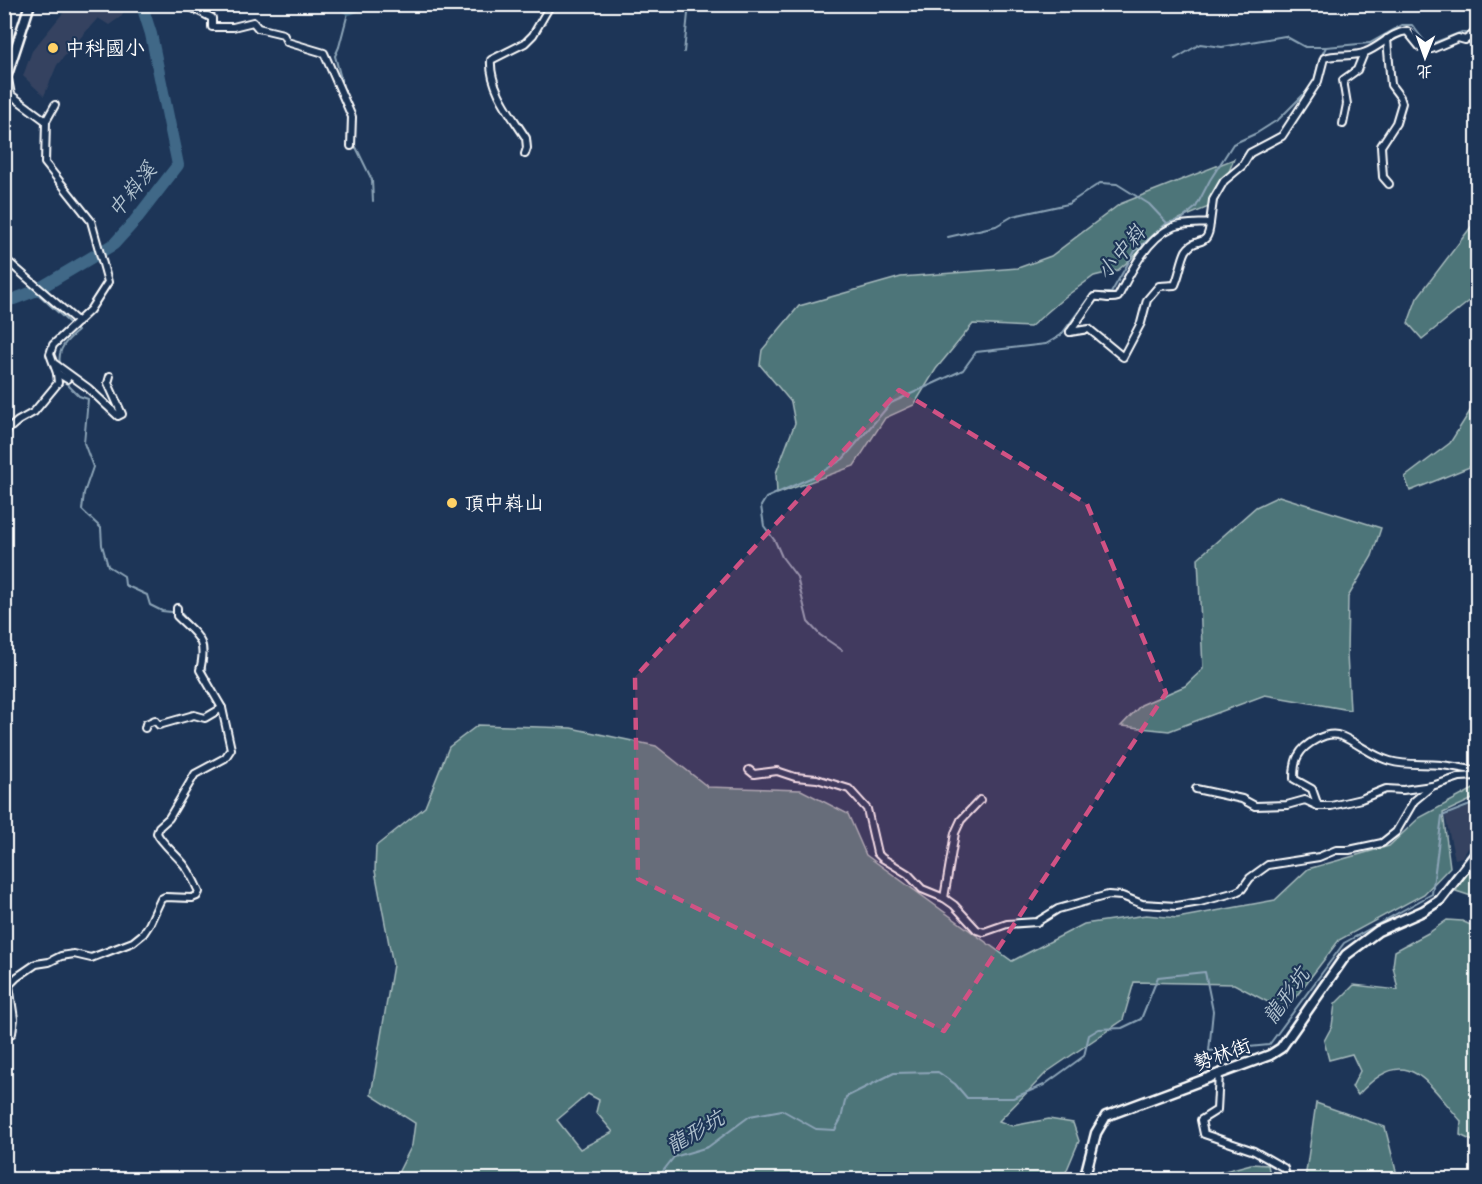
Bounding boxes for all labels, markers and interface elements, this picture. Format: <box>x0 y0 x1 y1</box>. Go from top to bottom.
north arrow <box>1395 27 1455 87</box>
place label: 中科國小 <box>65 37 145 60</box>
marker: 中科國小 <box>46 41 60 55</box>
text: 北 <box>1417 62 1433 80</box>
water label: 中嵙溪 <box>103 157 162 222</box>
water label: 小中嵙 <box>1092 219 1151 284</box>
place label: 頂中嵙山 <box>464 492 544 515</box>
marker: 頂中嵙山 <box>445 496 459 510</box>
water label: 龍形坑 <box>1258 962 1315 1029</box>
street label: 勢林街 <box>1190 1033 1254 1076</box>
water label: 龍形坑 <box>662 1105 730 1158</box>

